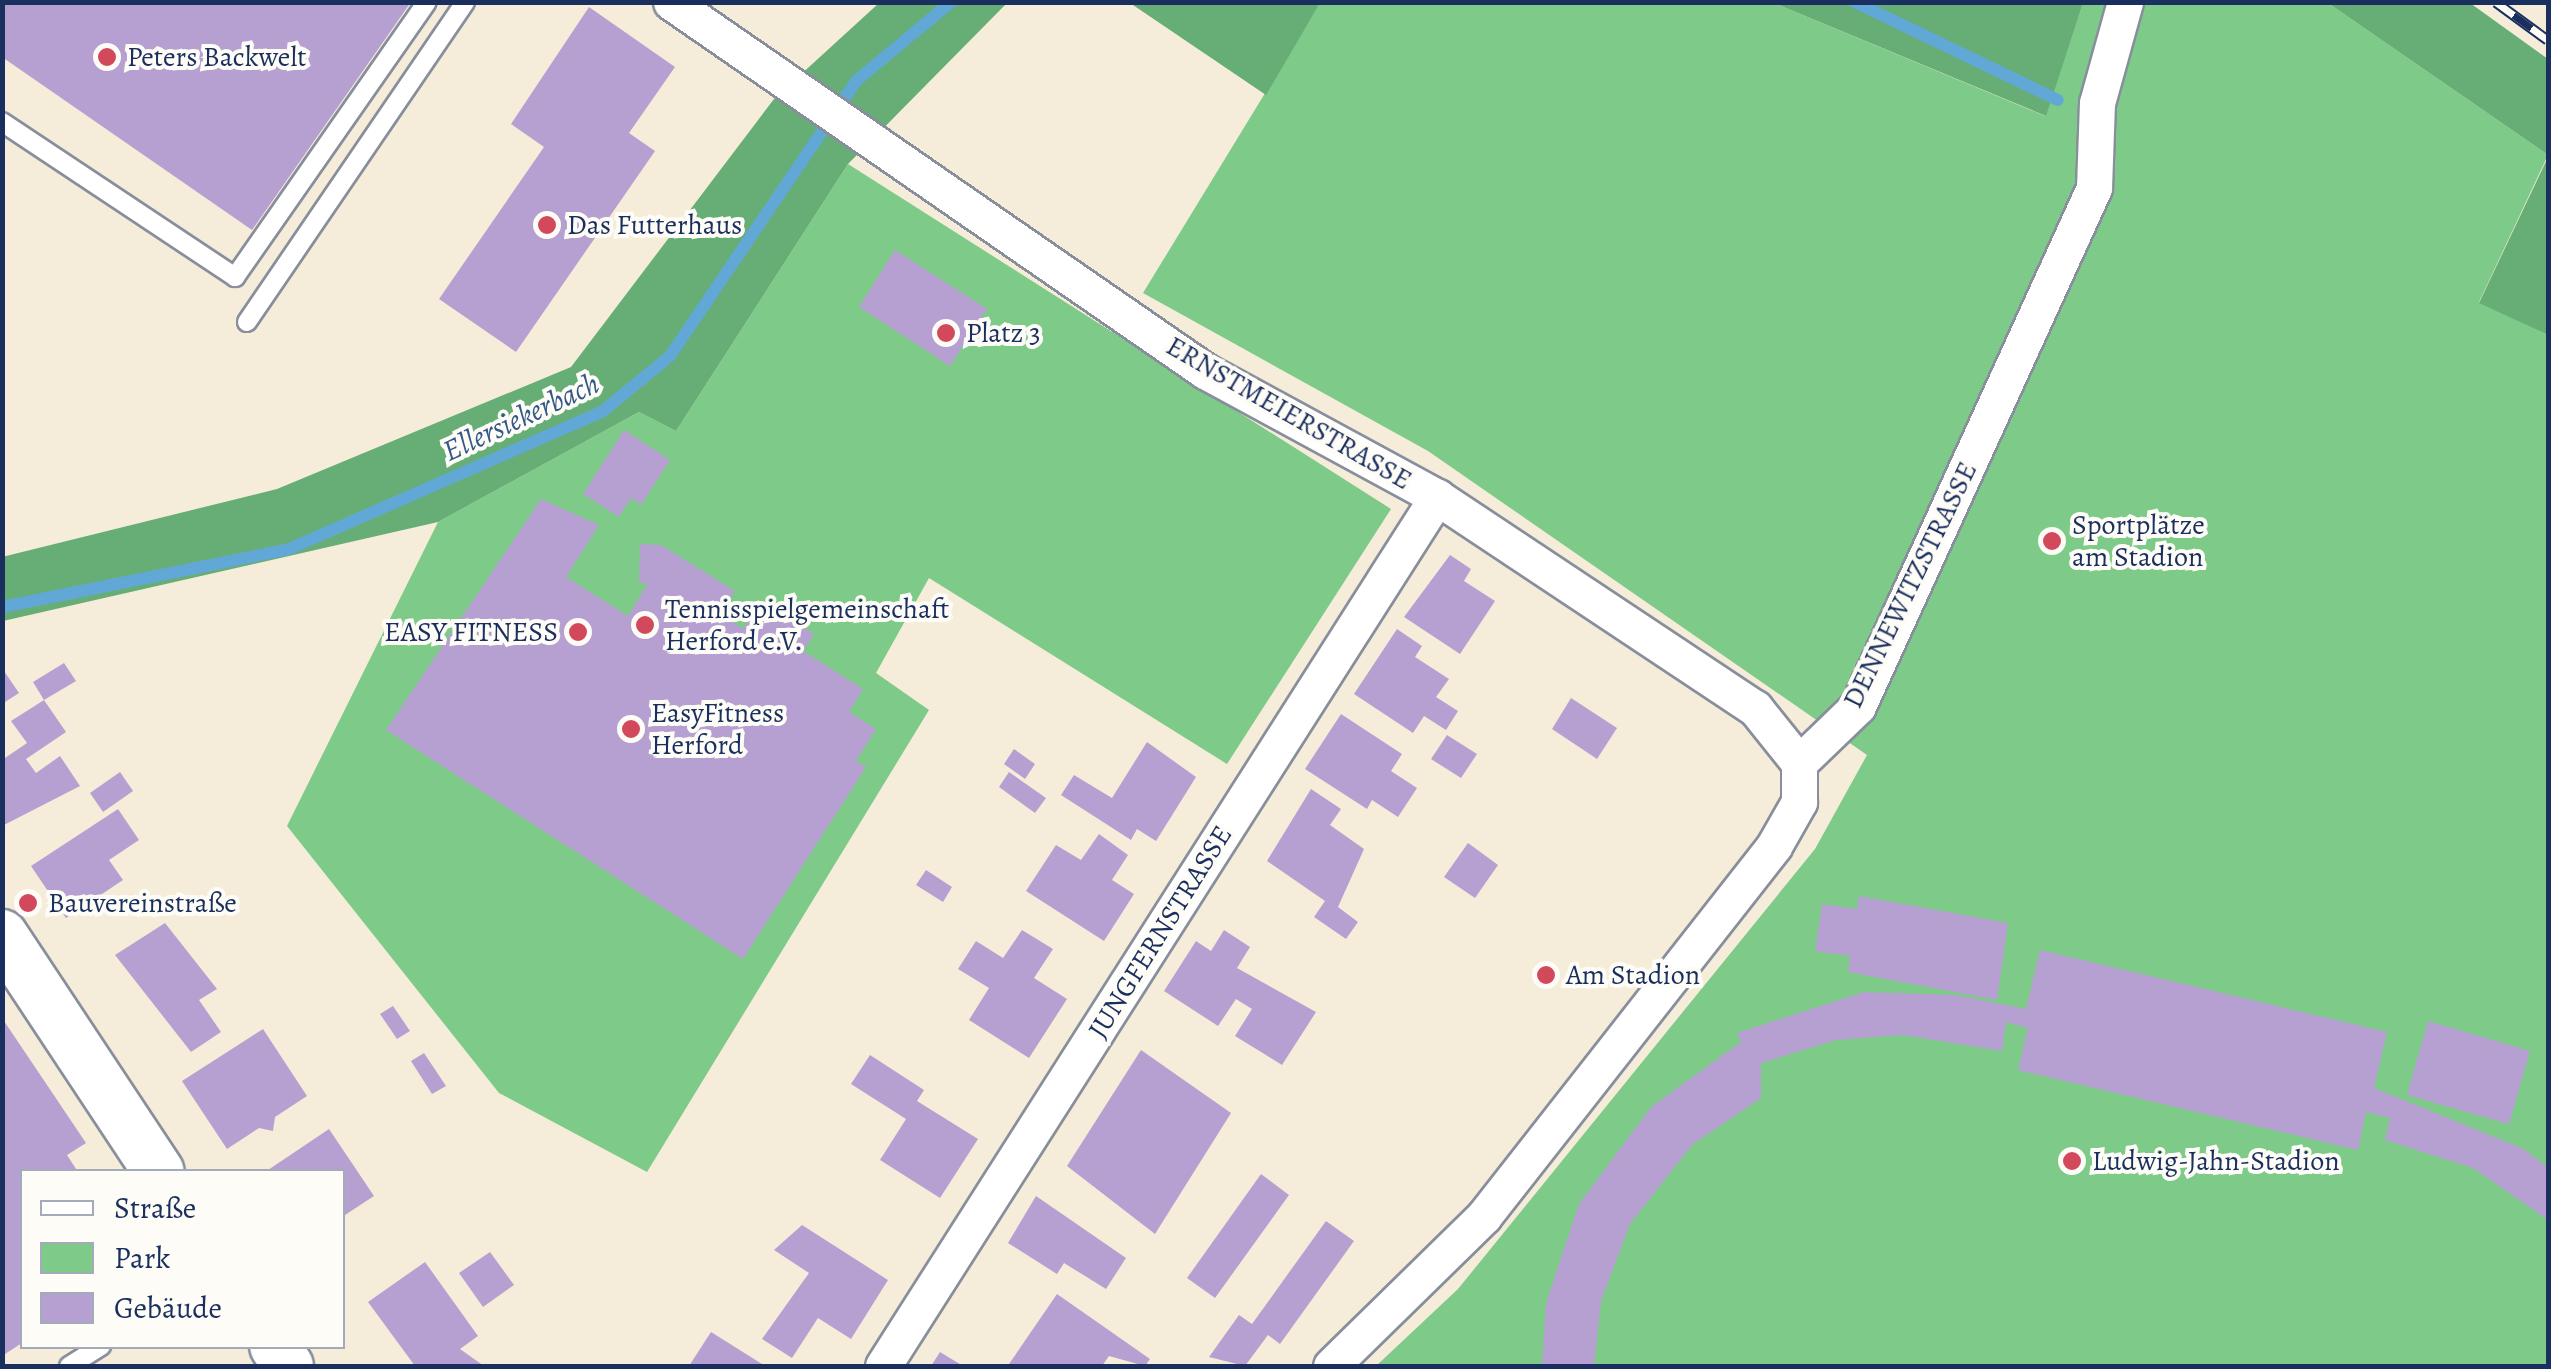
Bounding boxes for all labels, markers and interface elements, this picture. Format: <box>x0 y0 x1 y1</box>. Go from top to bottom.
place label: Peters Backwelt <box>127 40 306 74</box>
marker: Peters Backwelt <box>96 46 118 68</box>
place label: Das Futterhaus <box>567 208 742 242</box>
marker: Das Futterhaus <box>536 214 558 236</box>
place label: Platz 3 <box>966 316 1041 350</box>
marker: Platz 3 <box>935 322 957 344</box>
street label: ERNSTMEIERSTRASSE <box>1160 329 1418 497</box>
water label: Ellersiekerbach <box>437 365 605 469</box>
street label: DENNEWITZSTRASSE <box>1836 456 1984 714</box>
place label: Sportplätze am Stadion <box>2072 508 2205 574</box>
marker: Sportplätze am Stadion <box>2041 530 2063 552</box>
place label: Tennisspielgemeinschaft Herford e.V. <box>665 592 949 658</box>
marker: Tennisspielgemeinschaft Herford e.V. <box>634 614 656 636</box>
place label: EASY FITNESS <box>384 615 558 649</box>
marker: EASY FITNESS <box>567 621 589 643</box>
place label: EasyFitness Herford <box>651 696 784 762</box>
marker: EasyFitness Herford <box>620 718 642 740</box>
street label: JUNGFERNSTRASSE <box>1081 819 1239 1045</box>
place label: Bauvereinstraße <box>48 886 237 920</box>
marker: Bauvereinstraße <box>17 892 39 914</box>
place label: Am Stadion <box>1566 958 1700 992</box>
marker: Am Stadion <box>1535 964 1557 986</box>
place label: Ludwig-Jahn-Stadion <box>2092 1144 2339 1178</box>
marker: Ludwig-Jahn-Stadion <box>2061 1150 2083 1172</box>
legend <box>20 1169 345 1349</box>
text: Straße <box>114 1188 196 1228</box>
text: Park <box>114 1238 170 1278</box>
text: Gebäude <box>114 1288 222 1328</box>

